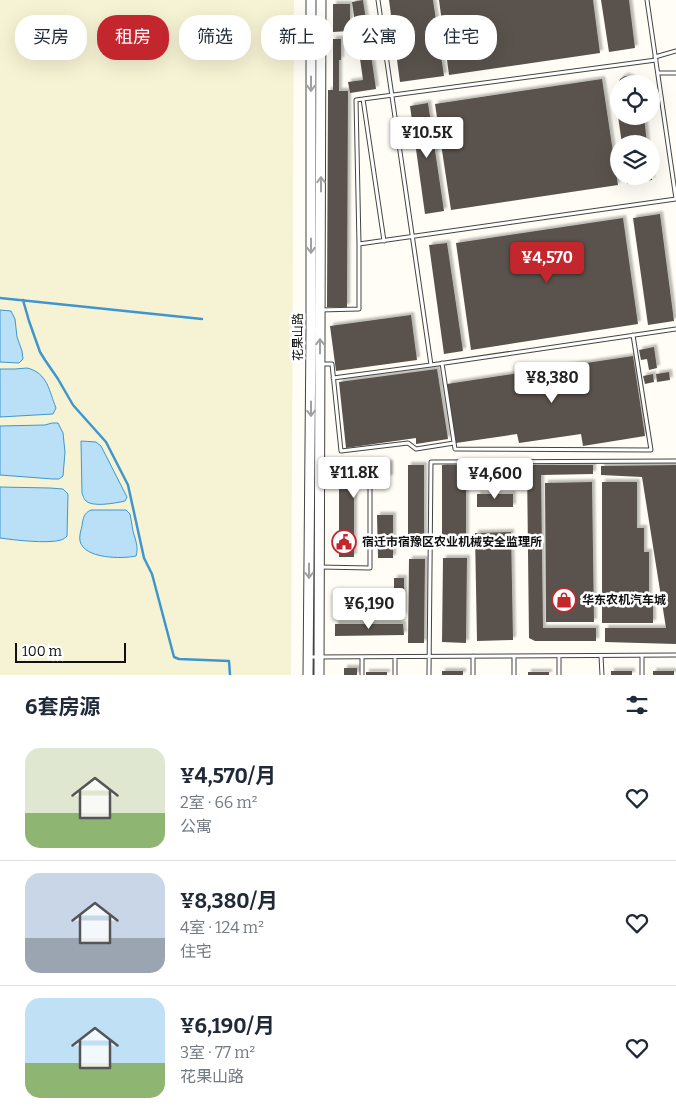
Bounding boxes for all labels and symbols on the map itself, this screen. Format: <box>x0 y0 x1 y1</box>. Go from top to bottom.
one-way arrow <box>306 75 316 91</box>
pin: ¥10.5K <box>386 116 468 159</box>
one-way arrow <box>316 176 326 192</box>
one-way arrow <box>306 238 316 254</box>
pin: ¥4,570 <box>506 242 588 284</box>
street label: 花果山路 <box>291 313 305 361</box>
one-way arrow <box>315 339 325 355</box>
pin: ¥8,380 <box>511 362 593 404</box>
one-way arrow <box>306 400 315 416</box>
pin: ¥11.8K <box>313 456 395 499</box>
pin: ¥4,600 <box>454 458 536 500</box>
public building icon: 宿迁市宿豫区农业机械安全监理所 <box>331 529 357 555</box>
place label: 宿迁市宿豫区农业机械安全监理所 <box>362 535 542 549</box>
one-way arrow <box>304 562 314 579</box>
shop icon: 华东农机汽车城 <box>551 587 577 613</box>
pin: ¥6,190 <box>328 588 410 630</box>
place label: 华东农机汽车城 <box>582 593 666 607</box>
scale bar <box>15 640 126 663</box>

